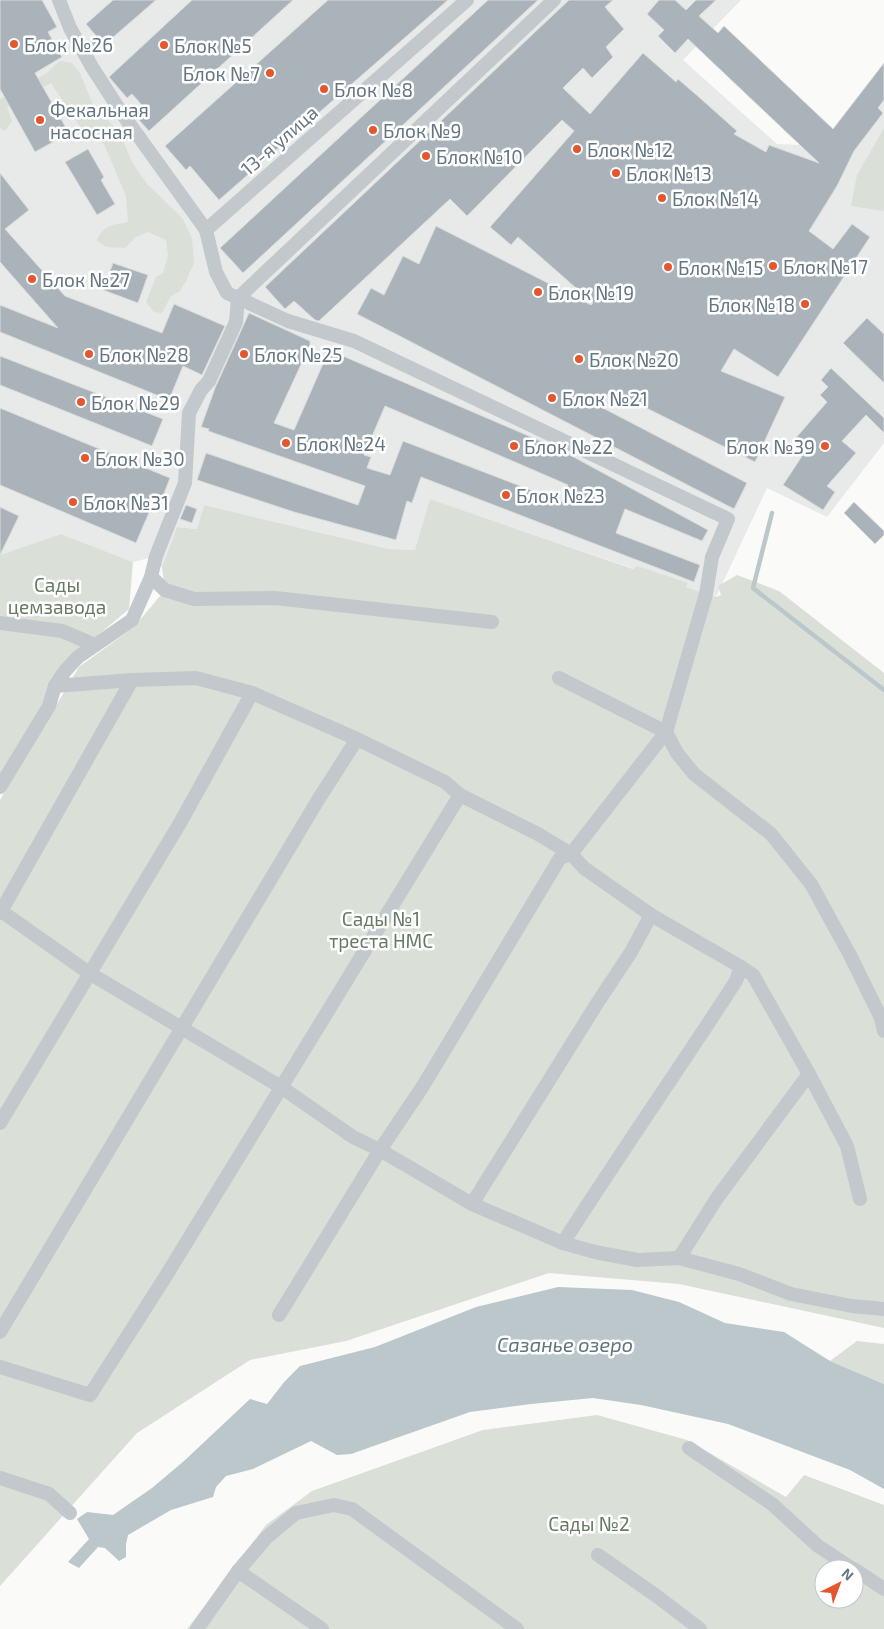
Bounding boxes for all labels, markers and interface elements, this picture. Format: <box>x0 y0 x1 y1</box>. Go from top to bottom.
place label: Блок №26 <box>24 33 113 56</box>
place label: Блок №5 <box>174 34 252 57</box>
marker: Блок №26 <box>8 38 20 50</box>
marker: Блок №5 <box>158 39 170 51</box>
place label: Блок №7 <box>183 62 260 85</box>
marker: Блок №7 <box>264 67 276 79</box>
place label: Блок №8 <box>334 78 413 101</box>
marker: Блок №8 <box>318 83 330 95</box>
place label: Фекальная насосная <box>50 98 149 143</box>
street label: 13-я улица <box>236 100 323 180</box>
marker: Фекальная насосная <box>34 114 46 126</box>
place label: Блок №9 <box>383 119 462 142</box>
marker: Блок №9 <box>367 124 379 136</box>
place label: Блок №12 <box>587 138 673 161</box>
marker: Блок №12 <box>571 143 583 155</box>
place label: Блок №10 <box>436 145 523 168</box>
marker: Блок №10 <box>420 150 432 162</box>
place label: Блок №13 <box>626 162 712 185</box>
marker: Блок №13 <box>610 167 622 179</box>
place label: Блок №14 <box>672 187 759 210</box>
marker: Блок №14 <box>656 192 668 204</box>
place label: Блок №17 <box>783 255 868 278</box>
place label: Блок №15 <box>678 256 763 279</box>
marker: Блок №17 <box>767 260 779 272</box>
marker: Блок №15 <box>662 261 674 273</box>
place label: Блок №27 <box>42 268 130 291</box>
marker: Блок №27 <box>26 273 38 285</box>
place label: Блок №19 <box>548 281 634 304</box>
marker: Блок №19 <box>532 286 544 298</box>
place label: Блок №18 <box>708 293 795 316</box>
marker: Блок №18 <box>799 298 811 310</box>
place label: Блок №28 <box>99 343 189 366</box>
place label: Блок №25 <box>254 343 342 366</box>
marker: Блок №28 <box>83 348 95 360</box>
marker: Блок №25 <box>238 348 250 360</box>
place label: Блок №20 <box>589 348 679 371</box>
marker: Блок №20 <box>573 353 585 365</box>
place label: Блок №21 <box>562 387 648 410</box>
place label: Блок №29 <box>91 391 180 414</box>
marker: Блок №21 <box>546 392 558 404</box>
marker: Блок №29 <box>75 396 87 408</box>
place label: Блок №24 <box>296 432 386 455</box>
place label: Блок №22 <box>524 435 613 458</box>
place label: Блок №39 <box>726 435 815 458</box>
marker: Блок №24 <box>280 437 292 449</box>
marker: Блок №22 <box>508 440 520 452</box>
marker: Блок №39 <box>819 440 831 452</box>
place label: Блок №30 <box>95 447 185 470</box>
marker: Блок №30 <box>79 452 91 464</box>
place label: Блок №23 <box>516 484 605 507</box>
marker: Блок №23 <box>500 489 512 501</box>
place label: Блок №31 <box>83 491 169 514</box>
marker: Блок №31 <box>67 496 79 508</box>
park label: Сады цемзавода <box>8 573 106 618</box>
park label: Сады №1 треста НМС <box>329 907 433 952</box>
water label: Сазанье озеро <box>497 1332 633 1356</box>
park label: Сады №2 <box>548 1512 630 1535</box>
north arrow <box>814 1559 864 1609</box>
text: N <box>839 1564 857 1584</box>

